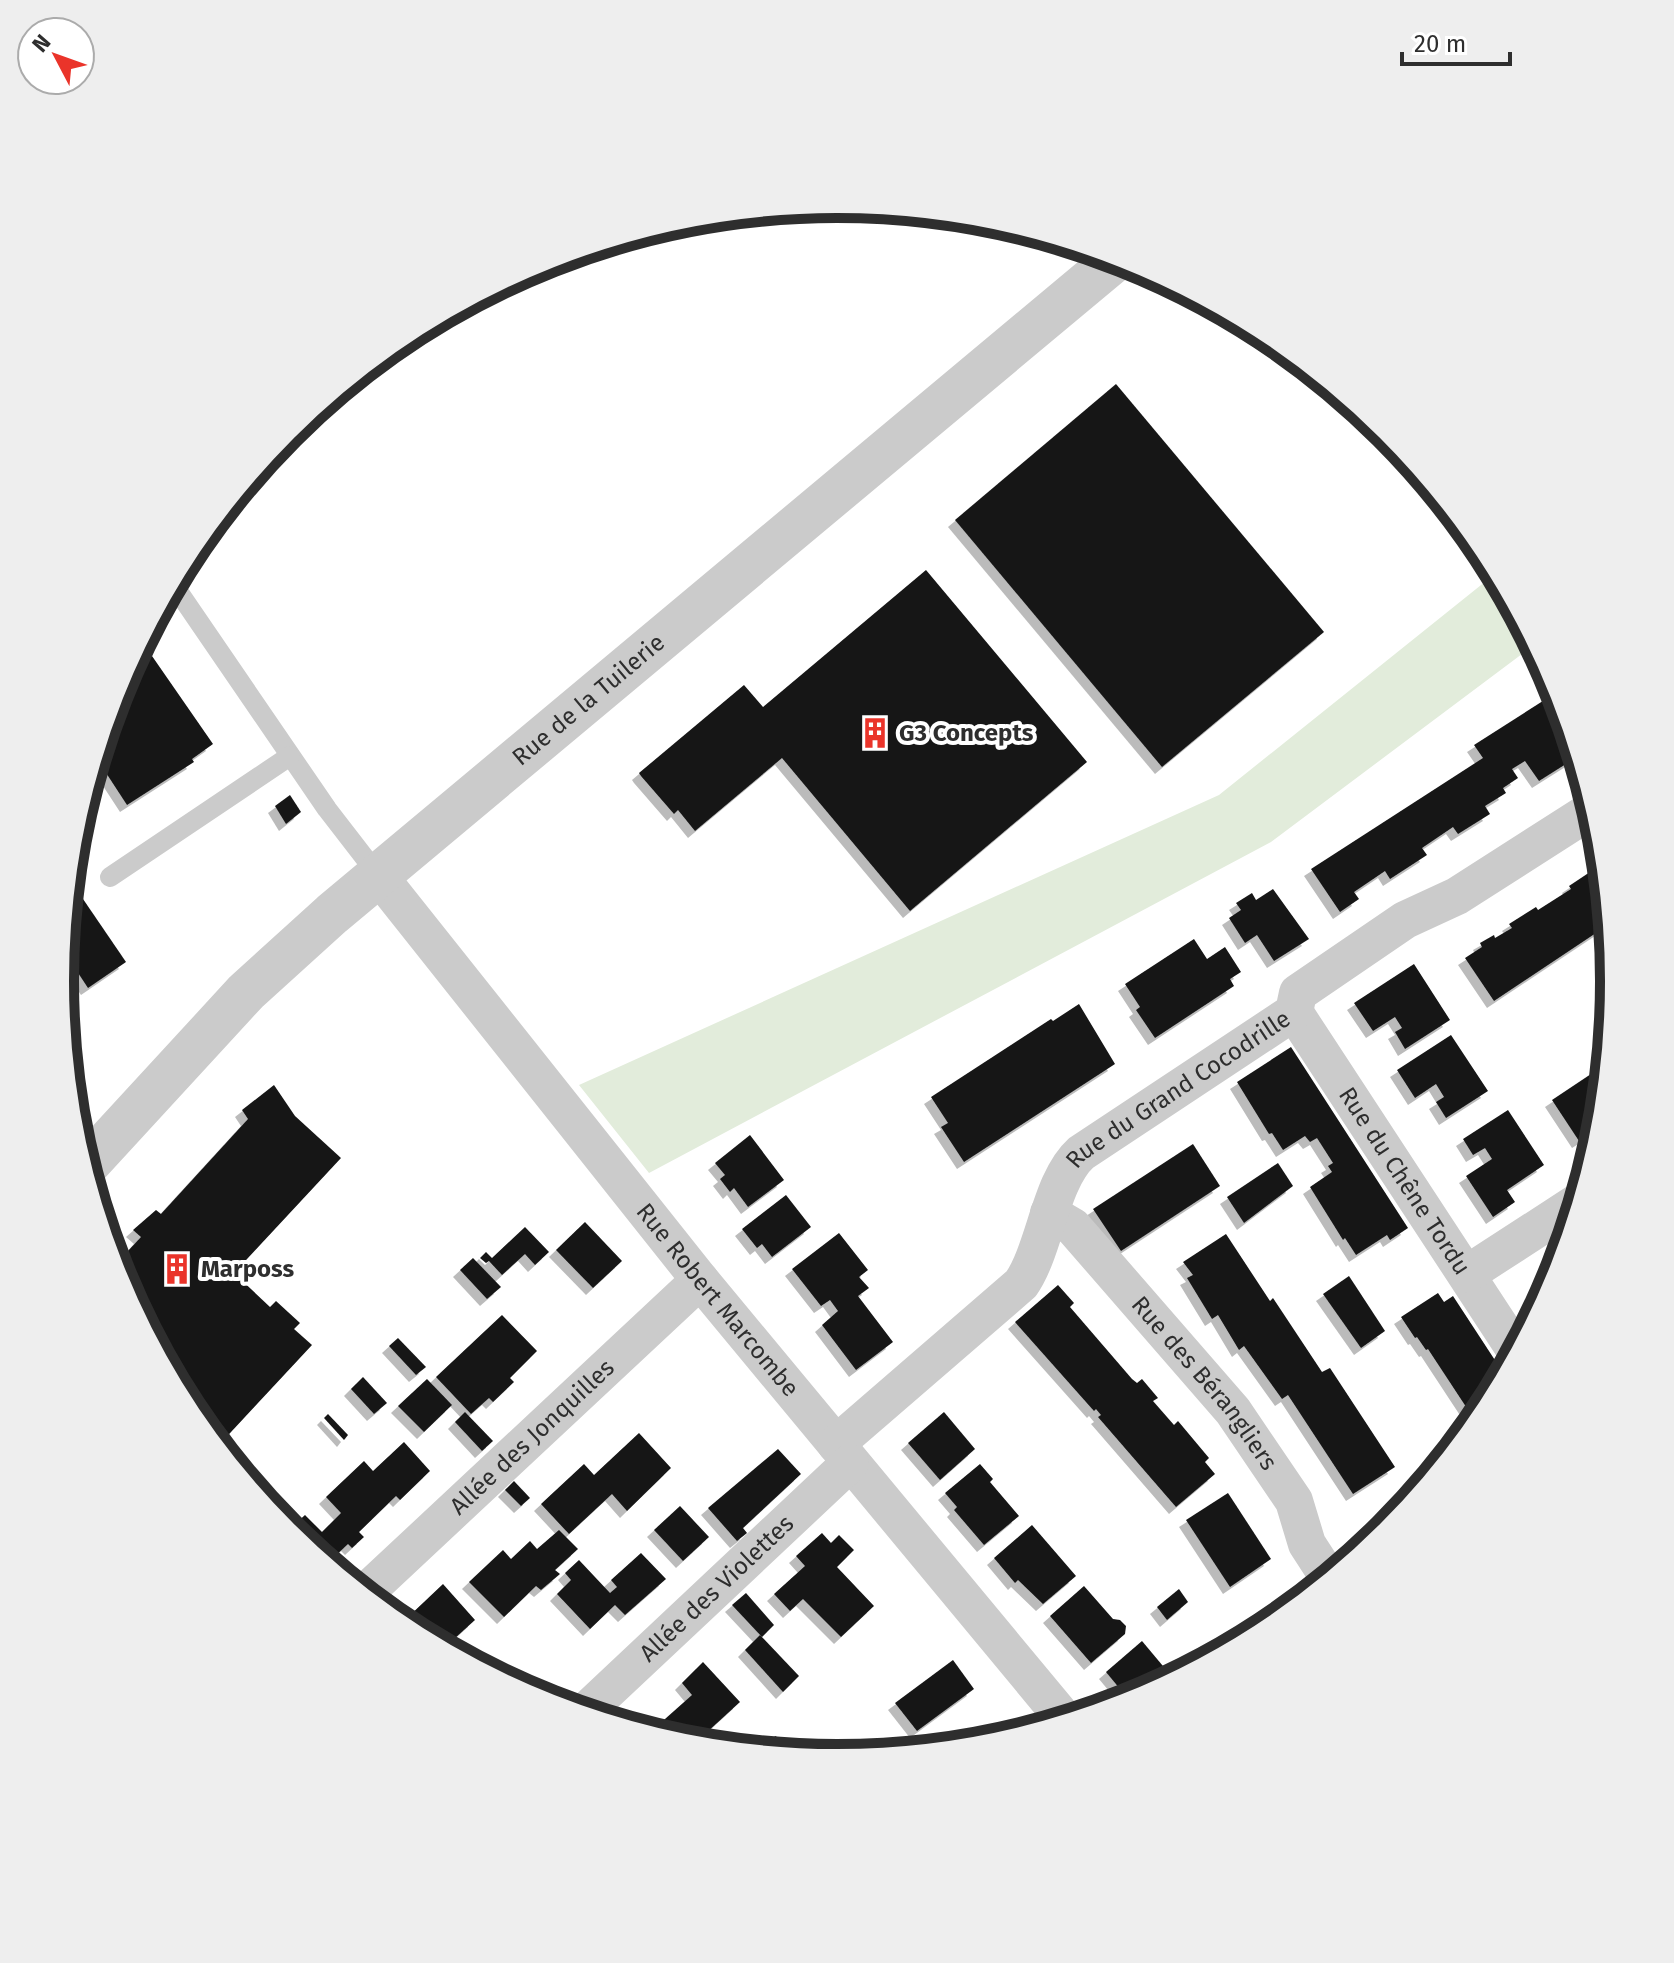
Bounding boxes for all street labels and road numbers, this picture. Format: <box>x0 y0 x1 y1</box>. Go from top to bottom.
street label: Rue de la Tuilerie <box>507 628 670 771</box>
street label: Rue du Grand Cocodrille <box>1060 1004 1296 1174</box>
street label: Rue du Chêne Tordu <box>1333 1082 1476 1280</box>
street label: Rue Robert Marcombe <box>631 1198 805 1402</box>
street label: Rue des Bérangliers <box>1126 1290 1283 1475</box>
street label: Allée des Jonquilles <box>444 1354 620 1520</box>
street label: Allée des Violettes <box>634 1509 799 1667</box>

